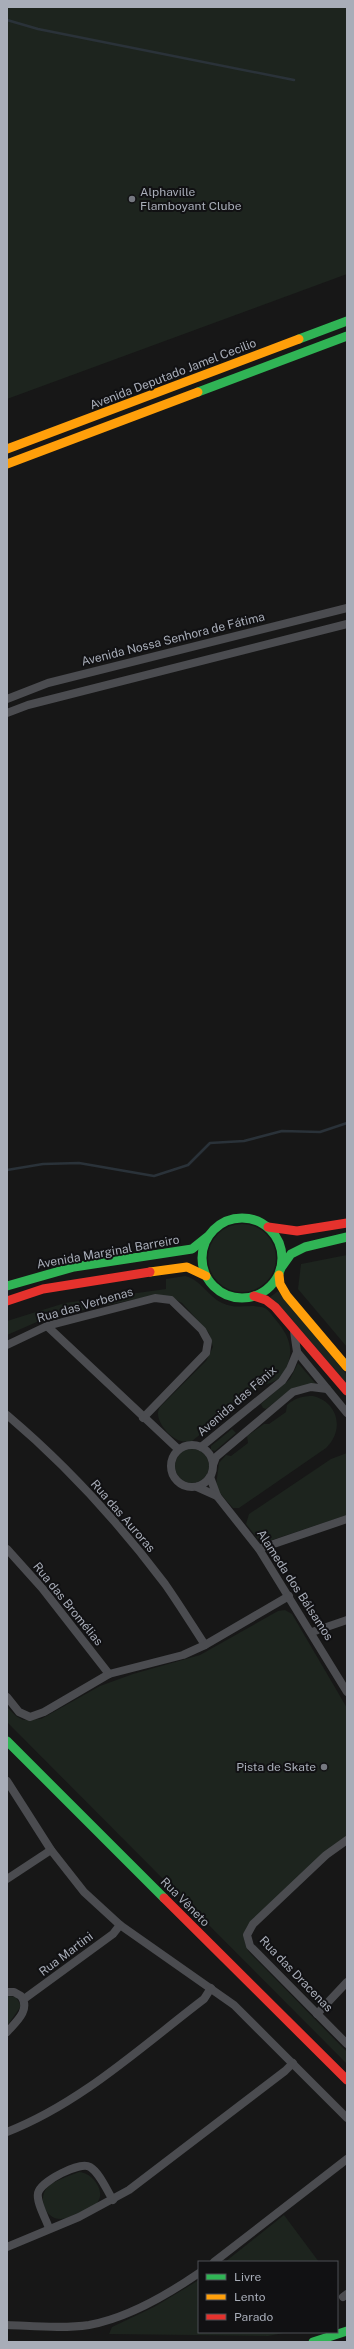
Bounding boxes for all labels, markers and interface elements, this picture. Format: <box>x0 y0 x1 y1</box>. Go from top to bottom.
place label: Alphaville Flamboyant Clube <box>140 185 242 213</box>
marker: Alphaville Flamboyant Clube <box>127 194 137 204</box>
street label: Avenida Deputado Jamel Cecilio <box>88 336 258 412</box>
street label: Avenida Nossa Senhora de Fátima <box>80 609 266 669</box>
street label: Avenida Marginal Barreiro <box>36 1233 181 1271</box>
street label: Rua das Verbenas <box>35 1285 135 1325</box>
street label: Avenida das Fênix <box>195 1363 280 1439</box>
street label: Rua das Auroras <box>88 1477 158 1555</box>
street label: Alameda dos Bálsamos <box>254 1527 336 1643</box>
street label: Rua das Bromélias <box>30 1560 106 1648</box>
place label: Pista de Skate <box>236 1760 316 1774</box>
marker: Pista de Skate <box>319 1762 329 1772</box>
street label: Rua Vêneto <box>158 1875 212 1929</box>
street label: Rua Martini <box>36 1929 96 1979</box>
street label: Rua das Dracenas <box>256 1933 336 2015</box>
legend <box>198 2261 338 2333</box>
text: Livre <box>234 2270 262 2284</box>
text: Lento <box>234 2290 266 2304</box>
text: Parado <box>234 2310 273 2324</box>

